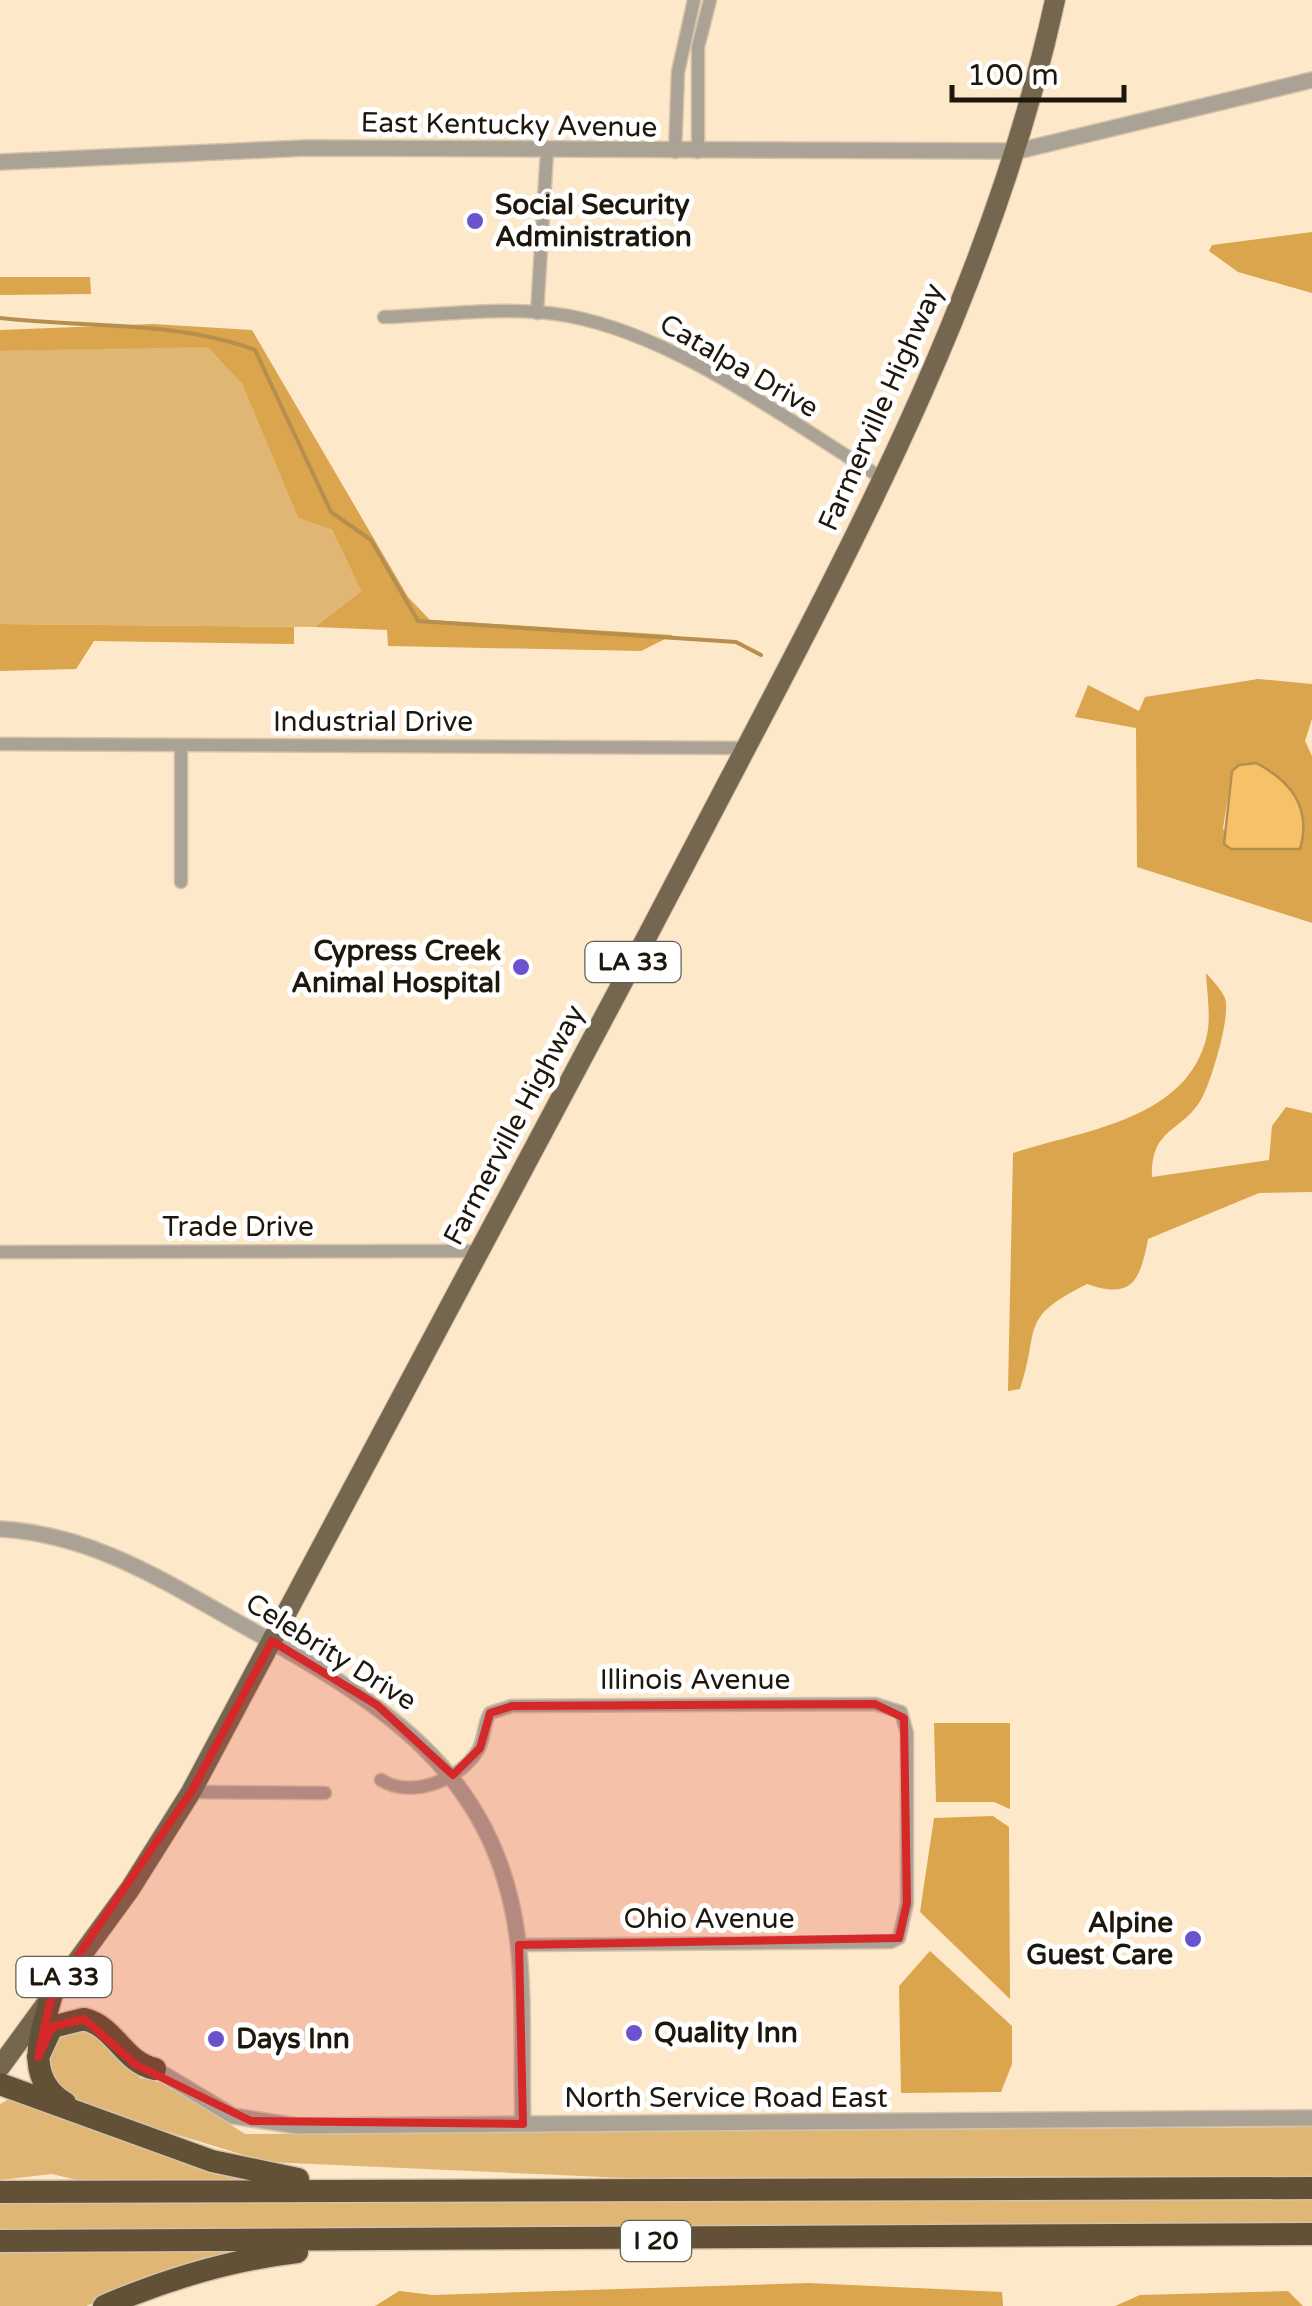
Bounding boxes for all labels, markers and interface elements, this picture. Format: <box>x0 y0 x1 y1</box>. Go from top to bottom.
scale bar <box>952 40 1124 102</box>
text: 100 m <box>967 57 1059 94</box>
street label: East Kentucky Avenue <box>360 105 658 145</box>
place label: Social Security Administration <box>495 188 692 254</box>
marker: Social Security Administration <box>464 210 486 232</box>
street label: Farmerville Highway <box>811 278 951 536</box>
street label: Catalpa Drive <box>653 307 825 425</box>
street label: Industrial Drive <box>273 705 473 739</box>
place label: Cypress Creek Animal Hospital <box>291 934 501 1000</box>
road number: LA 33 <box>586 942 680 982</box>
marker: Cypress Creek Animal Hospital <box>510 956 532 978</box>
street label: Farmerville Highway <box>436 999 592 1251</box>
street label: Trade Drive <box>162 1210 314 1244</box>
street label: Celebrity Drive <box>239 1586 423 1718</box>
street label: Illinois Avenue <box>600 1663 790 1697</box>
street label: Ohio Avenue <box>623 1902 795 1936</box>
place label: Alpine Guest Care <box>1026 1906 1173 1972</box>
marker: Alpine Guest Care <box>1182 1928 1204 1950</box>
road number: LA 33 <box>17 1957 112 1997</box>
place label: Quality Inn <box>654 2016 798 2050</box>
place label: Days Inn <box>236 2022 350 2056</box>
marker: Quality Inn <box>623 2022 645 2044</box>
marker: Days Inn <box>205 2028 227 2050</box>
street label: North Service Road East <box>564 2081 888 2115</box>
road number: I 20 <box>621 2221 691 2261</box>

